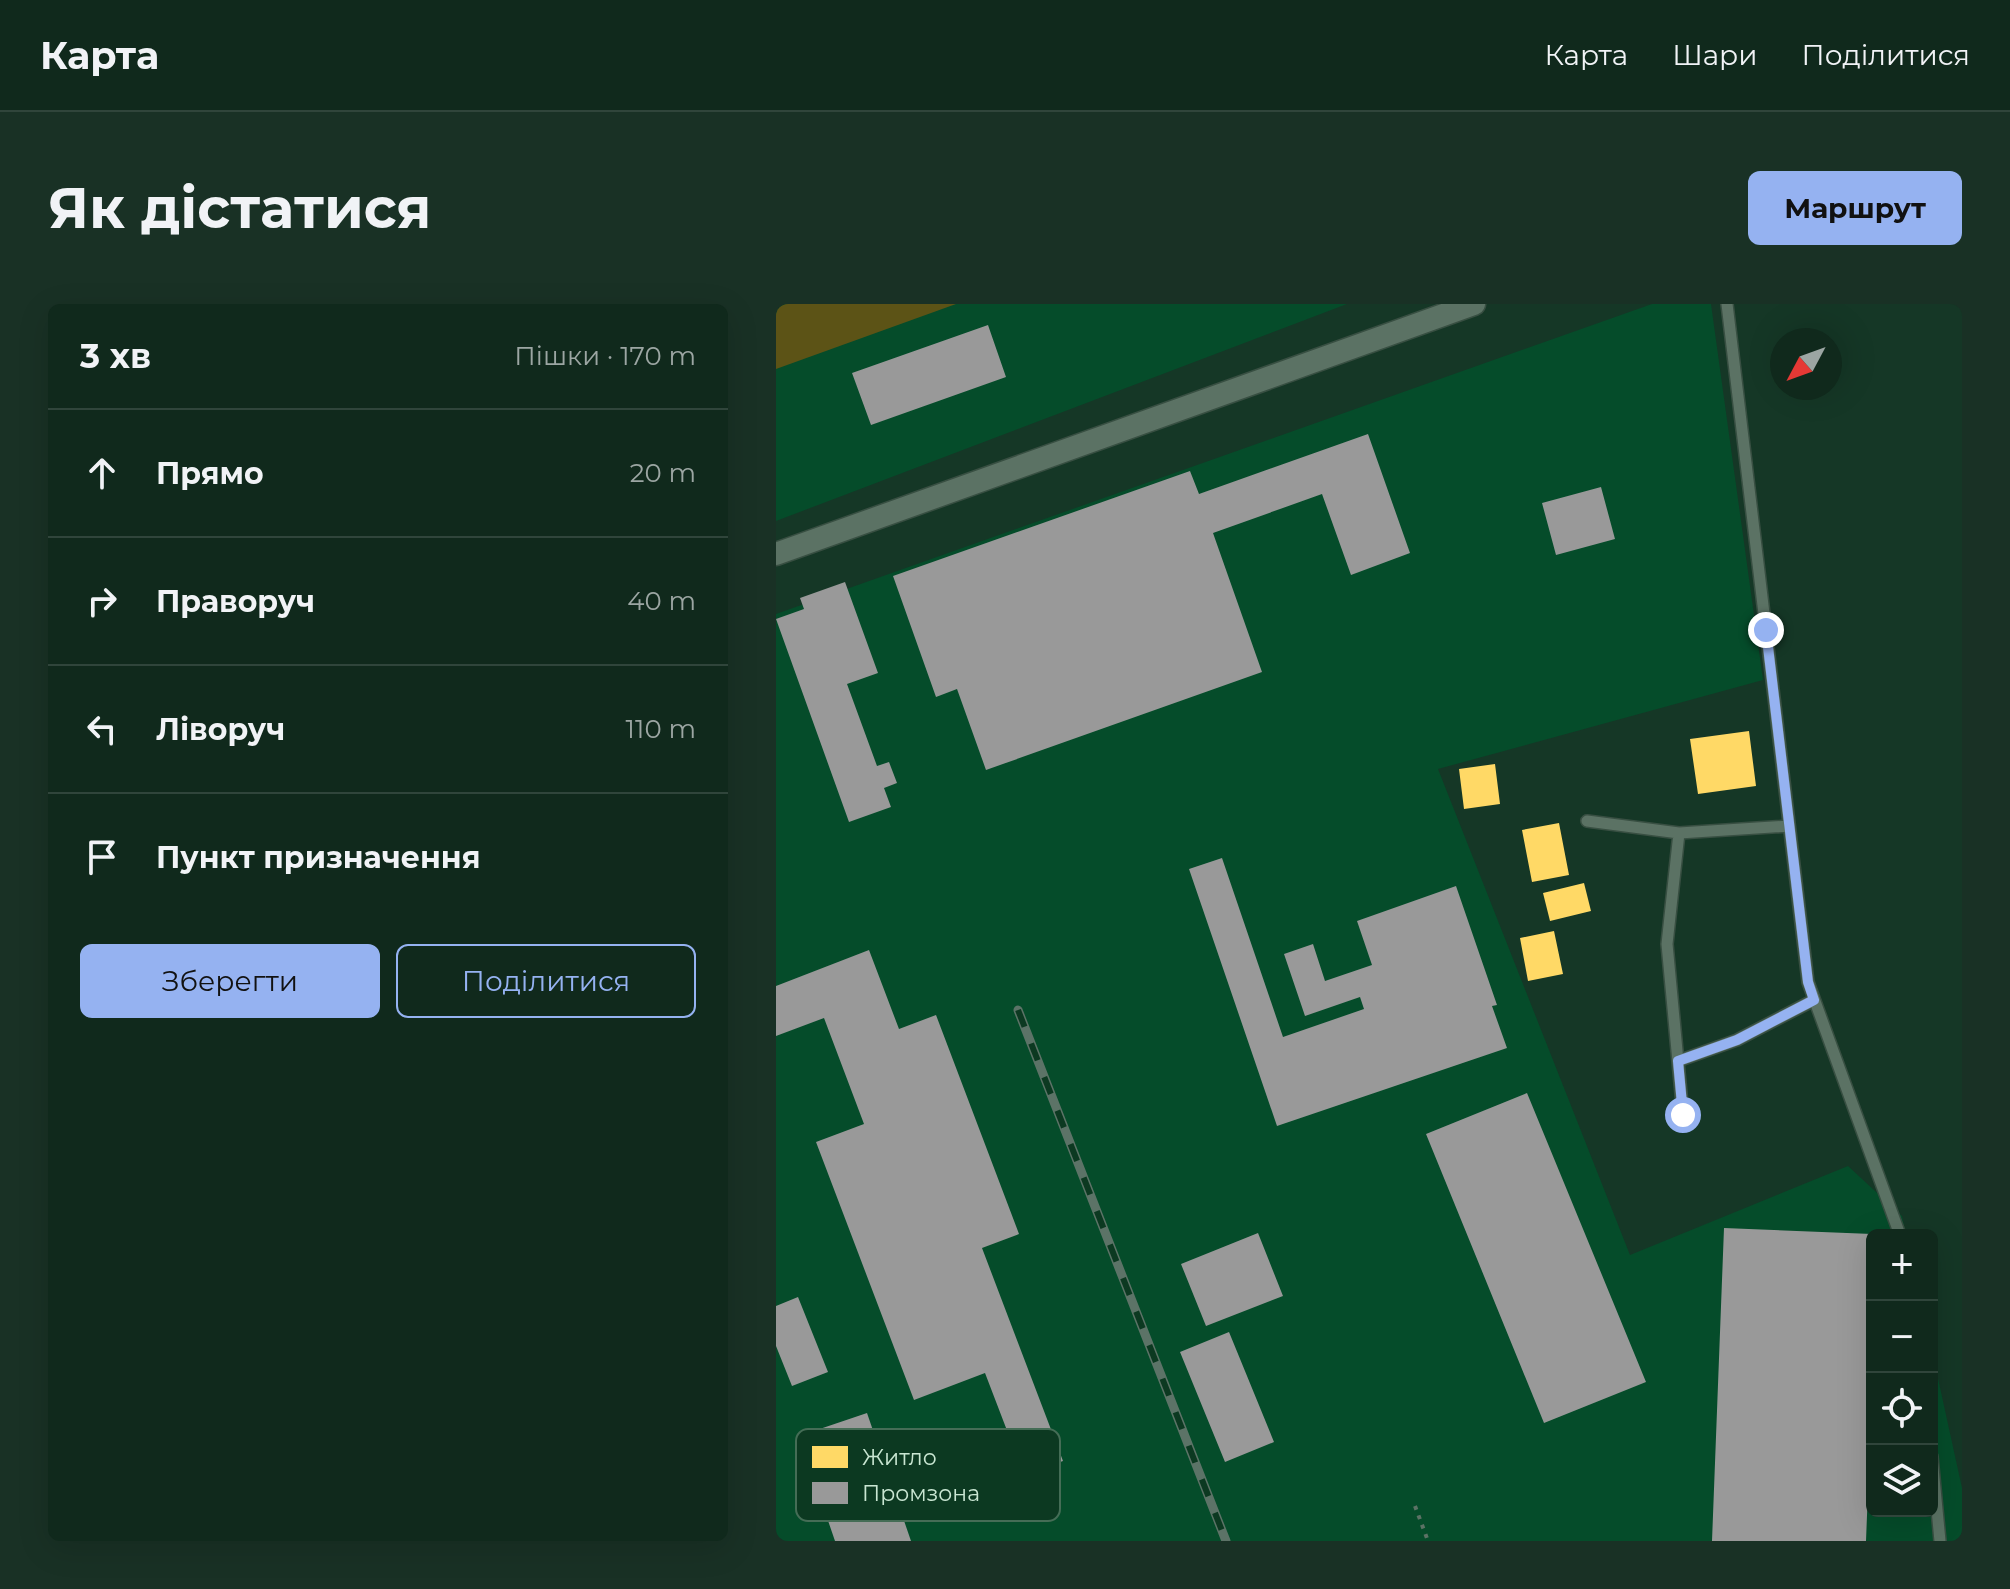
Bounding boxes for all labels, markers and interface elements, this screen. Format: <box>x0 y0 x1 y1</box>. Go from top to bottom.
text: Карта <box>40 32 159 79</box>
text: Карта <box>1544 38 1628 72</box>
text: Шари <box>1672 38 1758 72</box>
text: Поділитися <box>1802 38 1970 72</box>
button: Маршрут <box>1748 171 1962 245</box>
text: Як дістатися <box>48 174 431 242</box>
north arrow <box>1770 328 1842 400</box>
text: 3 хв <box>80 335 151 377</box>
text: Пішки · 170 m <box>514 340 696 372</box>
icon: ahead <box>80 451 124 495</box>
text: Прямо <box>156 455 264 492</box>
text: 20 m <box>630 457 696 489</box>
icon: right <box>80 579 124 623</box>
text: Праворуч <box>156 583 315 620</box>
text: 40 m <box>627 585 696 617</box>
route end <box>1748 612 1784 648</box>
icon: left <box>80 707 124 751</box>
text: Ліворуч <box>156 711 285 748</box>
text: 110 m <box>626 713 696 745</box>
icon: arrive <box>80 835 124 879</box>
text: Пункт призначення <box>156 839 481 876</box>
button: Зберегти <box>80 944 380 1018</box>
button: Поділитися <box>396 944 696 1018</box>
route start <box>1665 1097 1701 1133</box>
map controls <box>1866 1229 1938 1517</box>
button: + <box>1866 1229 1938 1301</box>
button: − <box>1866 1301 1938 1373</box>
button: locate <box>1866 1373 1938 1445</box>
legend <box>796 1429 1060 1521</box>
text: Житло <box>862 1444 937 1471</box>
button: layers <box>1866 1445 1938 1517</box>
text: Промзона <box>862 1480 980 1507</box>

